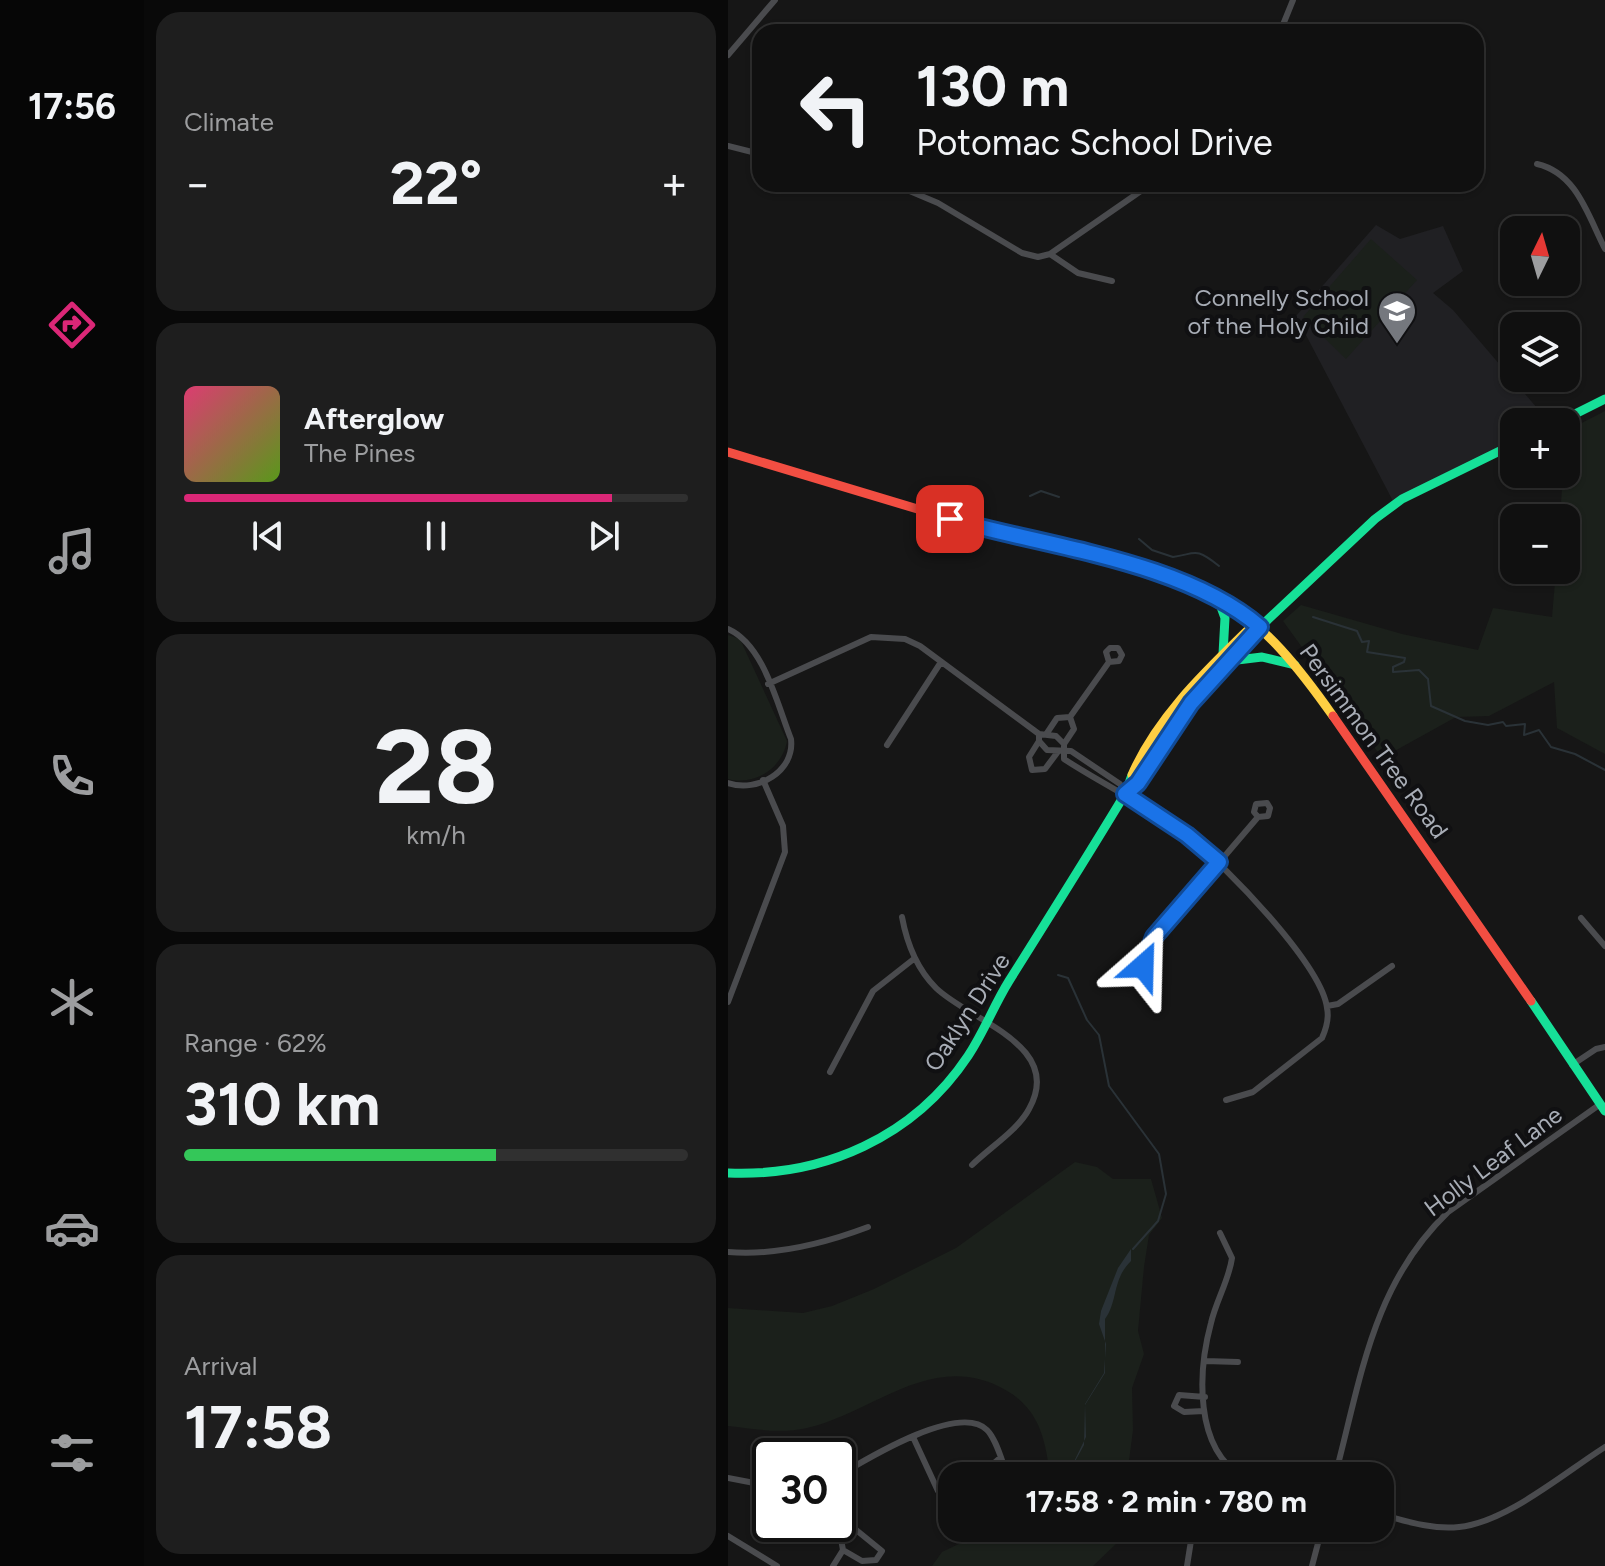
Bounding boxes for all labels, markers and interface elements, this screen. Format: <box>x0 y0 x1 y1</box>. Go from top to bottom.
text: 130 m <box>916 53 1069 120</box>
icon: left <box>784 56 888 160</box>
text: 17:56 <box>28 85 116 128</box>
text: Climate <box>184 106 274 138</box>
text: Potomac School Drive <box>916 121 1273 164</box>
text: 22° <box>390 147 482 219</box>
text: − <box>184 157 211 210</box>
text: + <box>661 157 688 210</box>
north arrow <box>1500 216 1580 296</box>
map controls <box>1500 216 1580 584</box>
place label: Connelly School of the Holy Child <box>1187 283 1369 340</box>
school or university icon: Connelly School of the Holy Child <box>1376 290 1418 345</box>
icon: directions <box>44 297 100 353</box>
button: layers <box>1500 312 1580 392</box>
text: Afterglow <box>304 400 444 437</box>
button: + <box>1500 408 1580 488</box>
text: The Pines <box>304 437 415 469</box>
pin <box>916 485 984 553</box>
icon: arrive <box>928 497 972 541</box>
button: − <box>1500 504 1580 584</box>
icon: previous <box>246 514 290 558</box>
icon: pause <box>414 514 458 558</box>
icon: next <box>582 514 626 558</box>
icon: music <box>44 523 100 579</box>
street label: Persimmon Tree Road <box>1294 638 1454 844</box>
text: 28 <box>374 704 498 829</box>
icon: phone <box>44 748 100 804</box>
text: km/h <box>406 819 466 851</box>
position arrow <box>1101 924 1185 1008</box>
street label: Oaklyn Drive <box>918 947 1016 1077</box>
icon: climate <box>44 974 100 1030</box>
text: Range · 62% <box>184 1027 327 1059</box>
text: 310 km <box>184 1068 380 1140</box>
street label: Holly Leaf Lane <box>1418 1100 1568 1222</box>
icon: car <box>44 1200 100 1256</box>
text: Arrival <box>184 1350 257 1382</box>
text: 17:58 <box>184 1391 332 1463</box>
icon: filters <box>44 1425 100 1481</box>
speed limit sign: 30 <box>752 1438 856 1542</box>
text: 17:58 · 2 min · 780 m <box>1025 1483 1307 1520</box>

